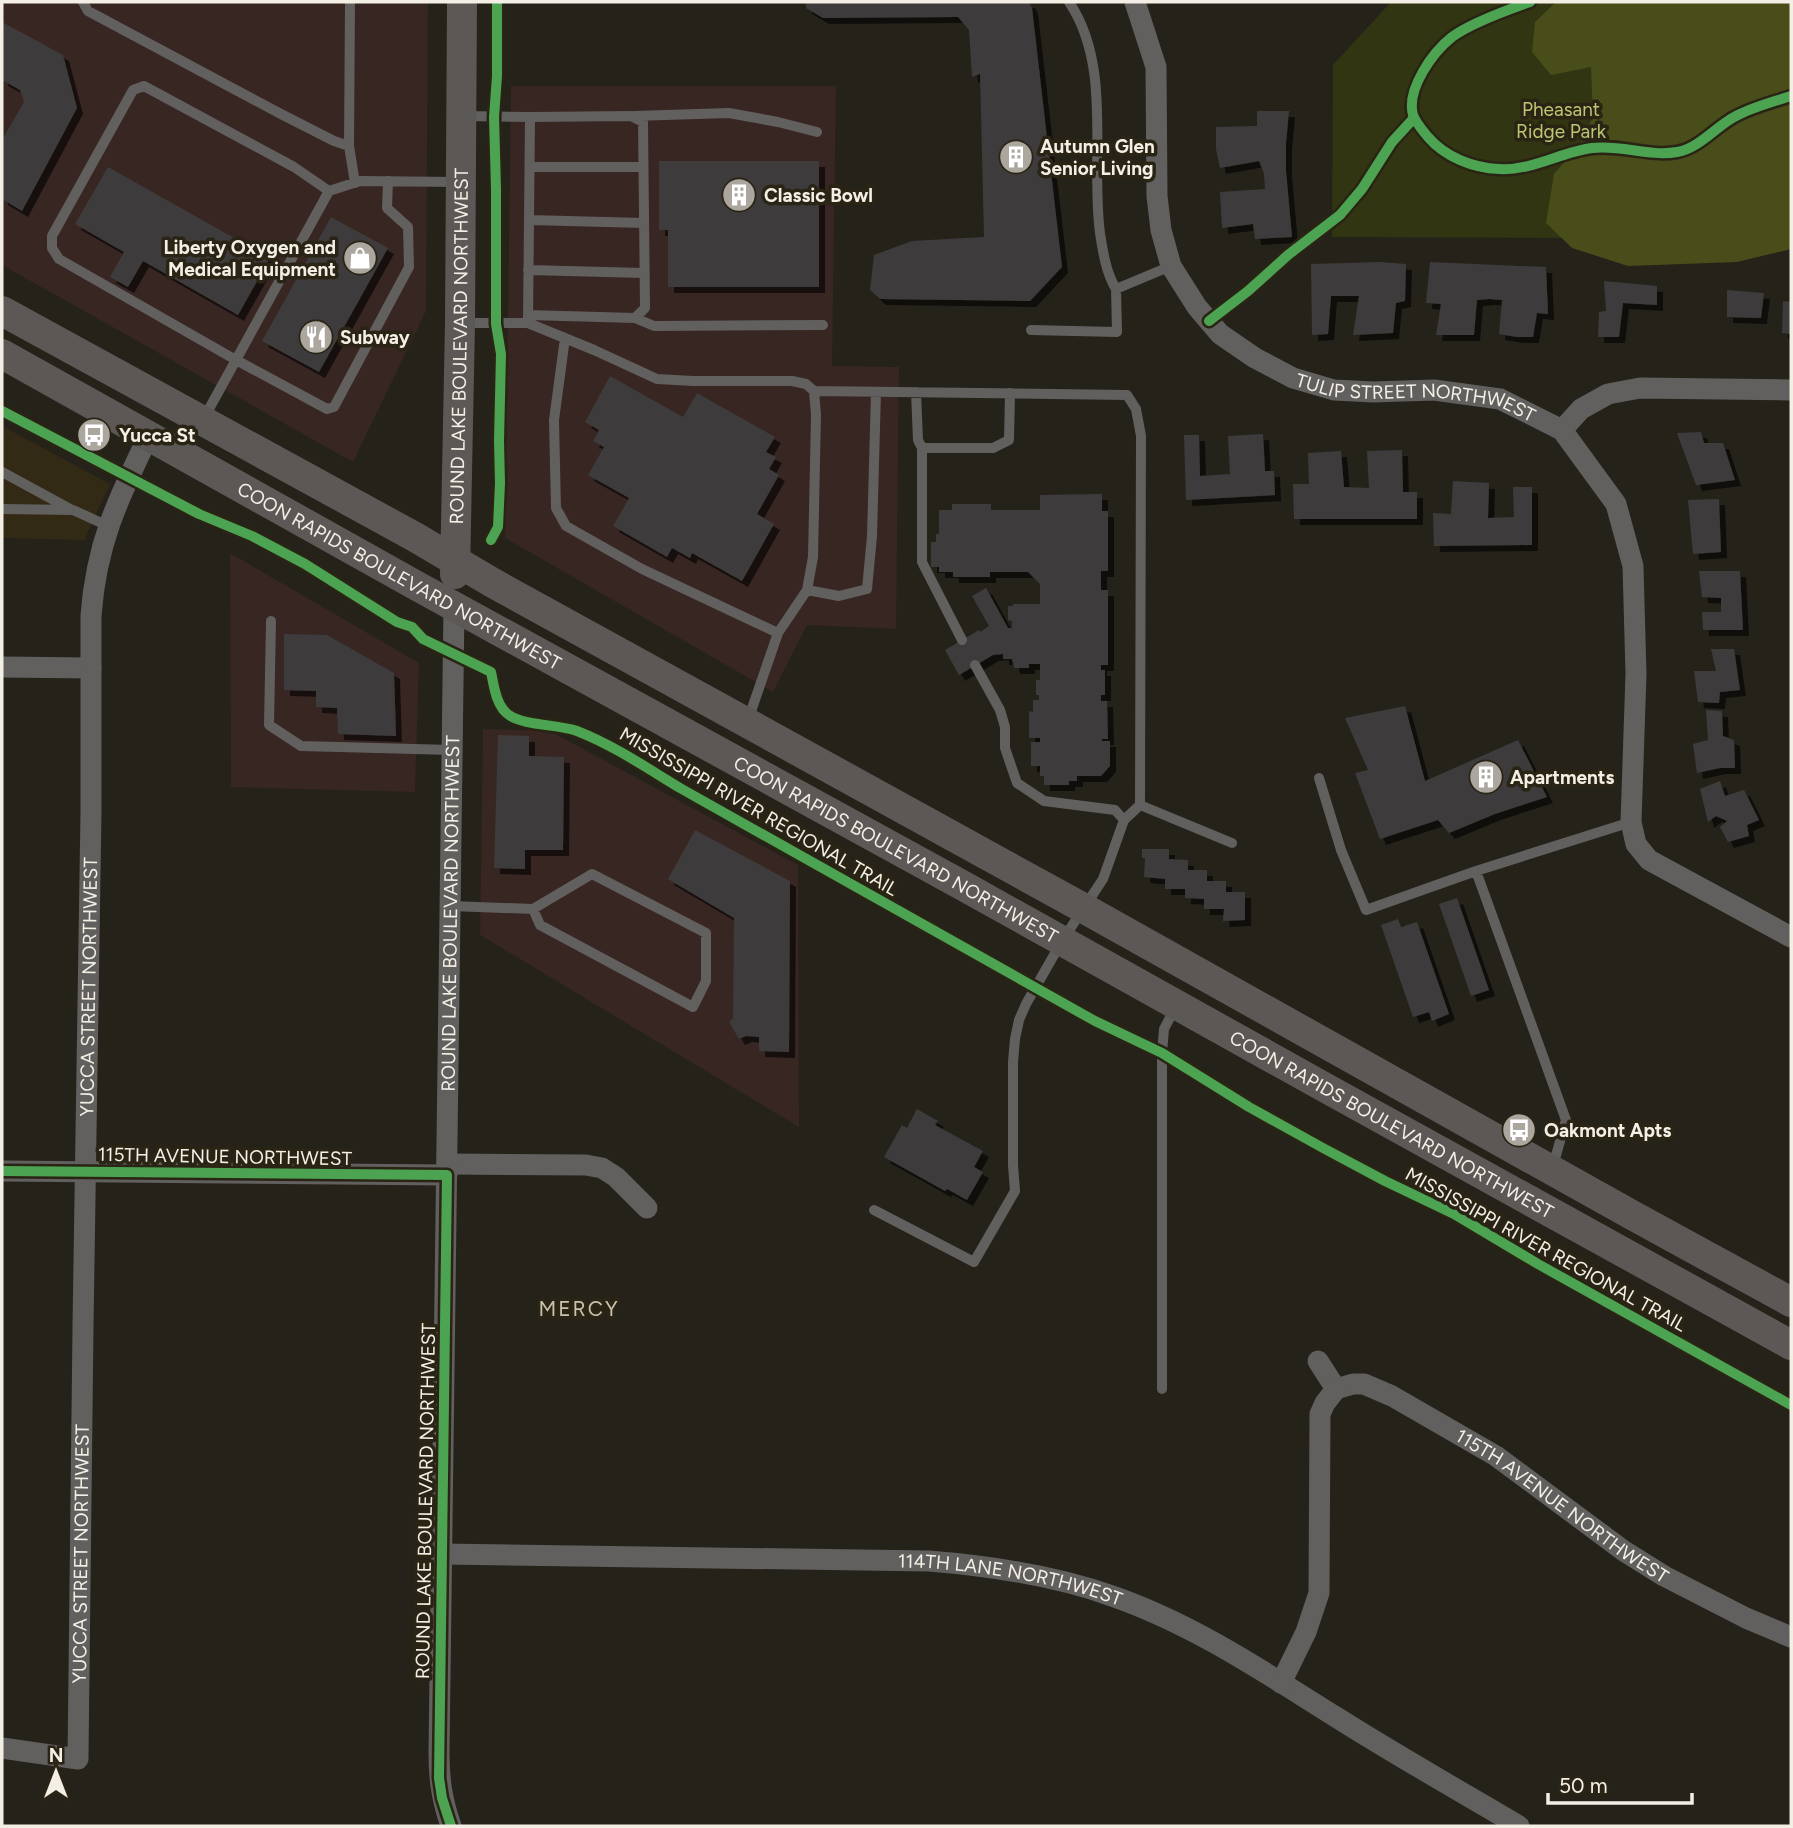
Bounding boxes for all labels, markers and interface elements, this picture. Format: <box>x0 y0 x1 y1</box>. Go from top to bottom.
park label: Pheasant Ridge Park <box>1516 98 1607 143</box>
place label: Autumn Glen Senior Living <box>1040 135 1155 180</box>
building icon: Autumn Glen Senior Living <box>997 138 1035 176</box>
street label: ROUND LAKE BOULEVARD NORTHWEST <box>445 167 473 525</box>
building icon: Classic Bowl <box>720 176 758 214</box>
place label: Classic Bowl <box>764 184 873 207</box>
place label: Liberty Oxygen and Medical Equipment <box>163 236 336 281</box>
shop icon: Liberty Oxygen and Medical Equipment <box>341 239 379 277</box>
restaurant icon: Subway <box>297 318 335 356</box>
place label: Subway <box>340 326 410 349</box>
street label: TULIP STREET NORTHWEST <box>1293 368 1540 427</box>
bus stop icon: Yucca St <box>75 416 113 454</box>
place label: Yucca St <box>119 424 196 447</box>
street label: COON RAPIDS BOULEVARD NORTHWEST <box>233 477 566 675</box>
street label: MISSISSIPPI RIVER REGIONAL TRAIL <box>615 722 902 901</box>
street label: ROUND LAKE BOULEVARD NORTHWEST <box>437 735 464 1092</box>
street label: COON RAPIDS BOULEVARD NORTHWEST <box>730 751 1062 949</box>
building icon: Apartments <box>1467 758 1505 796</box>
place label: Apartments <box>1510 766 1614 789</box>
street label: YUCCA STREET NORTHWEST <box>75 856 102 1117</box>
street label: COON RAPIDS BOULEVARD NORTHWEST <box>1226 1026 1558 1224</box>
bus stop icon: Oakmont Apts <box>1500 1111 1538 1149</box>
place label: Oakmont Apts <box>1544 1119 1671 1142</box>
street label: 115TH AVENUE NORTHWEST <box>98 1143 353 1170</box>
street label: MISSISSIPPI RIVER REGIONAL TRAIL <box>1401 1162 1690 1337</box>
district label: MERCY <box>538 1296 620 1321</box>
street label: ROUND LAKE BOULEVARD NORTHWEST <box>411 1322 440 1679</box>
street label: YUCCA STREET NORTHWEST <box>68 1423 94 1684</box>
street label: 115TH AVENUE NORTHWEST <box>1451 1424 1673 1588</box>
street label: 114TH LANE NORTHWEST <box>898 1550 1126 1611</box>
north arrow <box>21 1737 91 1807</box>
text: N <box>49 1744 63 1767</box>
scale bar <box>1548 1762 1692 1806</box>
text: 50 m <box>1559 1773 1608 1798</box>

